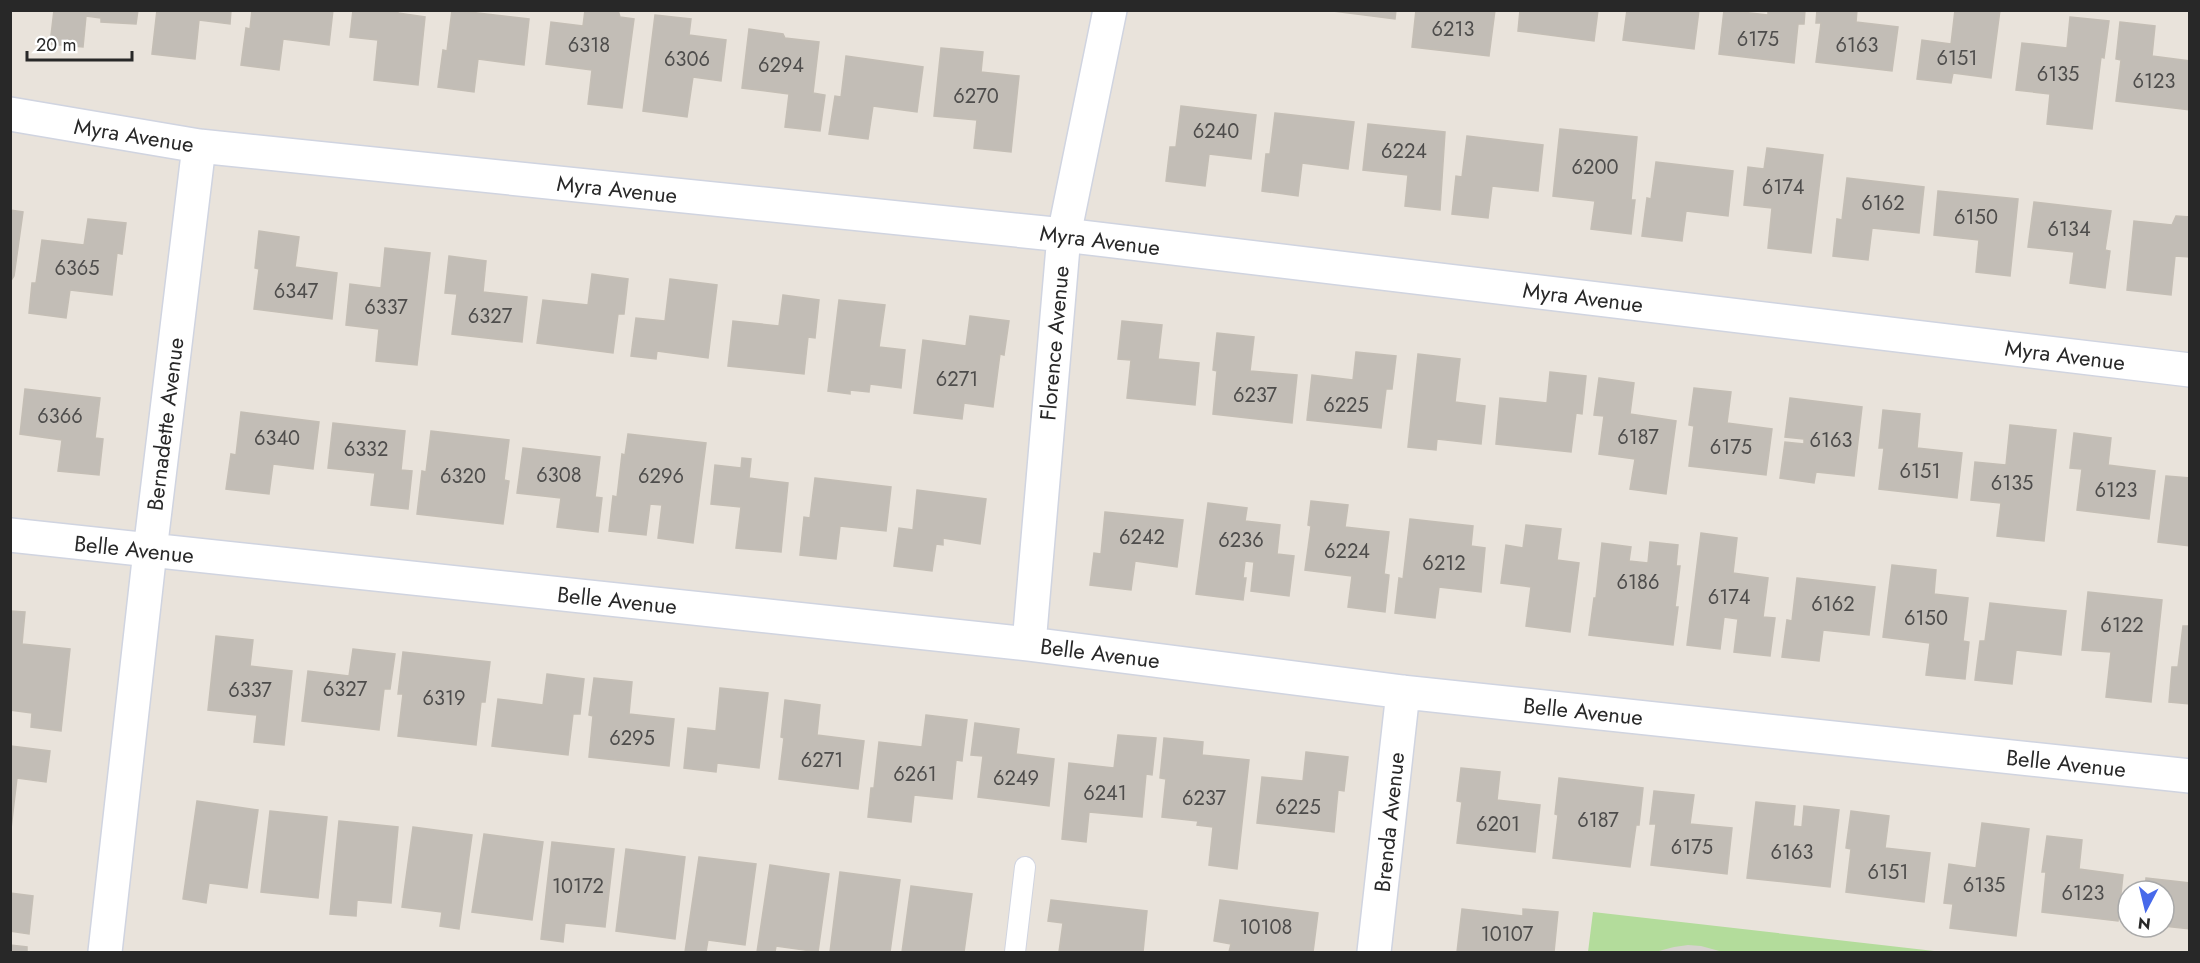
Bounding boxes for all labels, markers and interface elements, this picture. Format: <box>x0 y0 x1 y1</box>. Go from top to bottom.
house number: 6213 <box>1432 15 1474 44</box>
scale bar <box>27 24 132 62</box>
house number: 6175 <box>1737 25 1779 54</box>
house number: 6318 <box>568 31 610 60</box>
house number: 6163 <box>1836 31 1879 60</box>
text: 20 m <box>36 32 76 58</box>
house number: 6151 <box>1937 44 1977 73</box>
house number: 6306 <box>664 45 710 74</box>
house number: 6294 <box>758 51 804 80</box>
house number: 6135 <box>2037 60 2079 89</box>
house number: 6123 <box>2133 67 2175 96</box>
house number: 6270 <box>953 82 999 111</box>
street label: Myra Avenue <box>72 110 196 160</box>
house number: 6240 <box>1193 117 1239 146</box>
house number: 6224 <box>1381 137 1427 166</box>
house number: 6200 <box>1572 153 1618 182</box>
street label: Myra Avenue <box>555 167 679 211</box>
house number: 6174 <box>1762 173 1805 202</box>
house number: 6162 <box>1861 189 1905 218</box>
house number: 6150 <box>1954 203 1998 232</box>
house number: 6134 <box>2047 215 2091 244</box>
street label: Myra Avenue <box>1038 217 1162 263</box>
house number: 6365 <box>54 254 100 283</box>
street label: Florence Avenue <box>1031 264 1077 422</box>
street label: Myra Avenue <box>1521 274 1645 320</box>
house number: 6347 <box>274 277 319 306</box>
house number: 6337 <box>364 293 408 322</box>
house number: 6327 <box>468 302 513 331</box>
street label: Myra Avenue <box>2003 332 2127 378</box>
street label: Bernadette Avenue <box>139 336 191 512</box>
house number: 6271 <box>936 365 978 394</box>
house number: 6237 <box>1233 381 1278 410</box>
house number: 6225 <box>1323 391 1369 420</box>
house number: 6366 <box>37 402 83 431</box>
house number: 6187 <box>1617 423 1659 452</box>
house number: 6340 <box>254 424 300 453</box>
house number: 6163 <box>1810 426 1853 455</box>
house number: 6175 <box>1710 433 1752 462</box>
house number: 6332 <box>344 435 388 464</box>
house number: 6151 <box>1900 457 1940 486</box>
house number: 6308 <box>536 461 582 490</box>
house number: 6320 <box>440 462 486 491</box>
house number: 6296 <box>638 462 684 491</box>
house number: 6135 <box>1991 469 2033 498</box>
house number: 6123 <box>2095 476 2137 505</box>
house number: 6242 <box>1119 523 1165 552</box>
house number: 6236 <box>1218 526 1264 555</box>
street label: Belle Avenue <box>73 527 195 571</box>
house number: 6224 <box>1324 537 1370 566</box>
house number: 6212 <box>1422 549 1466 578</box>
house number: 6186 <box>1617 568 1659 597</box>
street label: Belle Avenue <box>556 578 678 622</box>
house number: 6174 <box>1708 583 1751 612</box>
house number: 6162 <box>1811 590 1855 619</box>
house number: 6150 <box>1904 604 1948 633</box>
house number: 6122 <box>2100 611 2144 640</box>
street label: Belle Avenue <box>1038 630 1162 676</box>
house number: 6327 <box>323 675 368 704</box>
house number: 6337 <box>228 676 272 705</box>
house number: 6319 <box>423 684 465 713</box>
street label: Belle Avenue <box>1522 689 1644 733</box>
house number: 6295 <box>609 724 655 753</box>
street label: Belle Avenue <box>2005 741 2127 785</box>
house number: 6271 <box>801 746 843 775</box>
street label: Brenda Avenue <box>1366 750 1412 894</box>
house number: 6261 <box>893 760 937 789</box>
house number: 6249 <box>993 764 1039 793</box>
house number: 6241 <box>1083 779 1127 808</box>
house number: 6237 <box>1182 784 1227 813</box>
house number: 6225 <box>1275 793 1321 822</box>
house number: 6187 <box>1577 806 1619 835</box>
house number: 6201 <box>1476 810 1520 839</box>
house number: 6175 <box>1671 833 1713 862</box>
house number: 6163 <box>1771 838 1814 867</box>
house number: 6151 <box>1868 858 1908 887</box>
house number: 6135 <box>1963 871 2005 900</box>
house number: 10172 <box>552 872 604 901</box>
house number: 6123 <box>2062 879 2104 908</box>
north arrow <box>2116 879 2176 939</box>
text: N <box>2137 911 2152 936</box>
house number: 10108 <box>1240 913 1292 942</box>
house number: 10107 <box>1481 920 1534 949</box>

